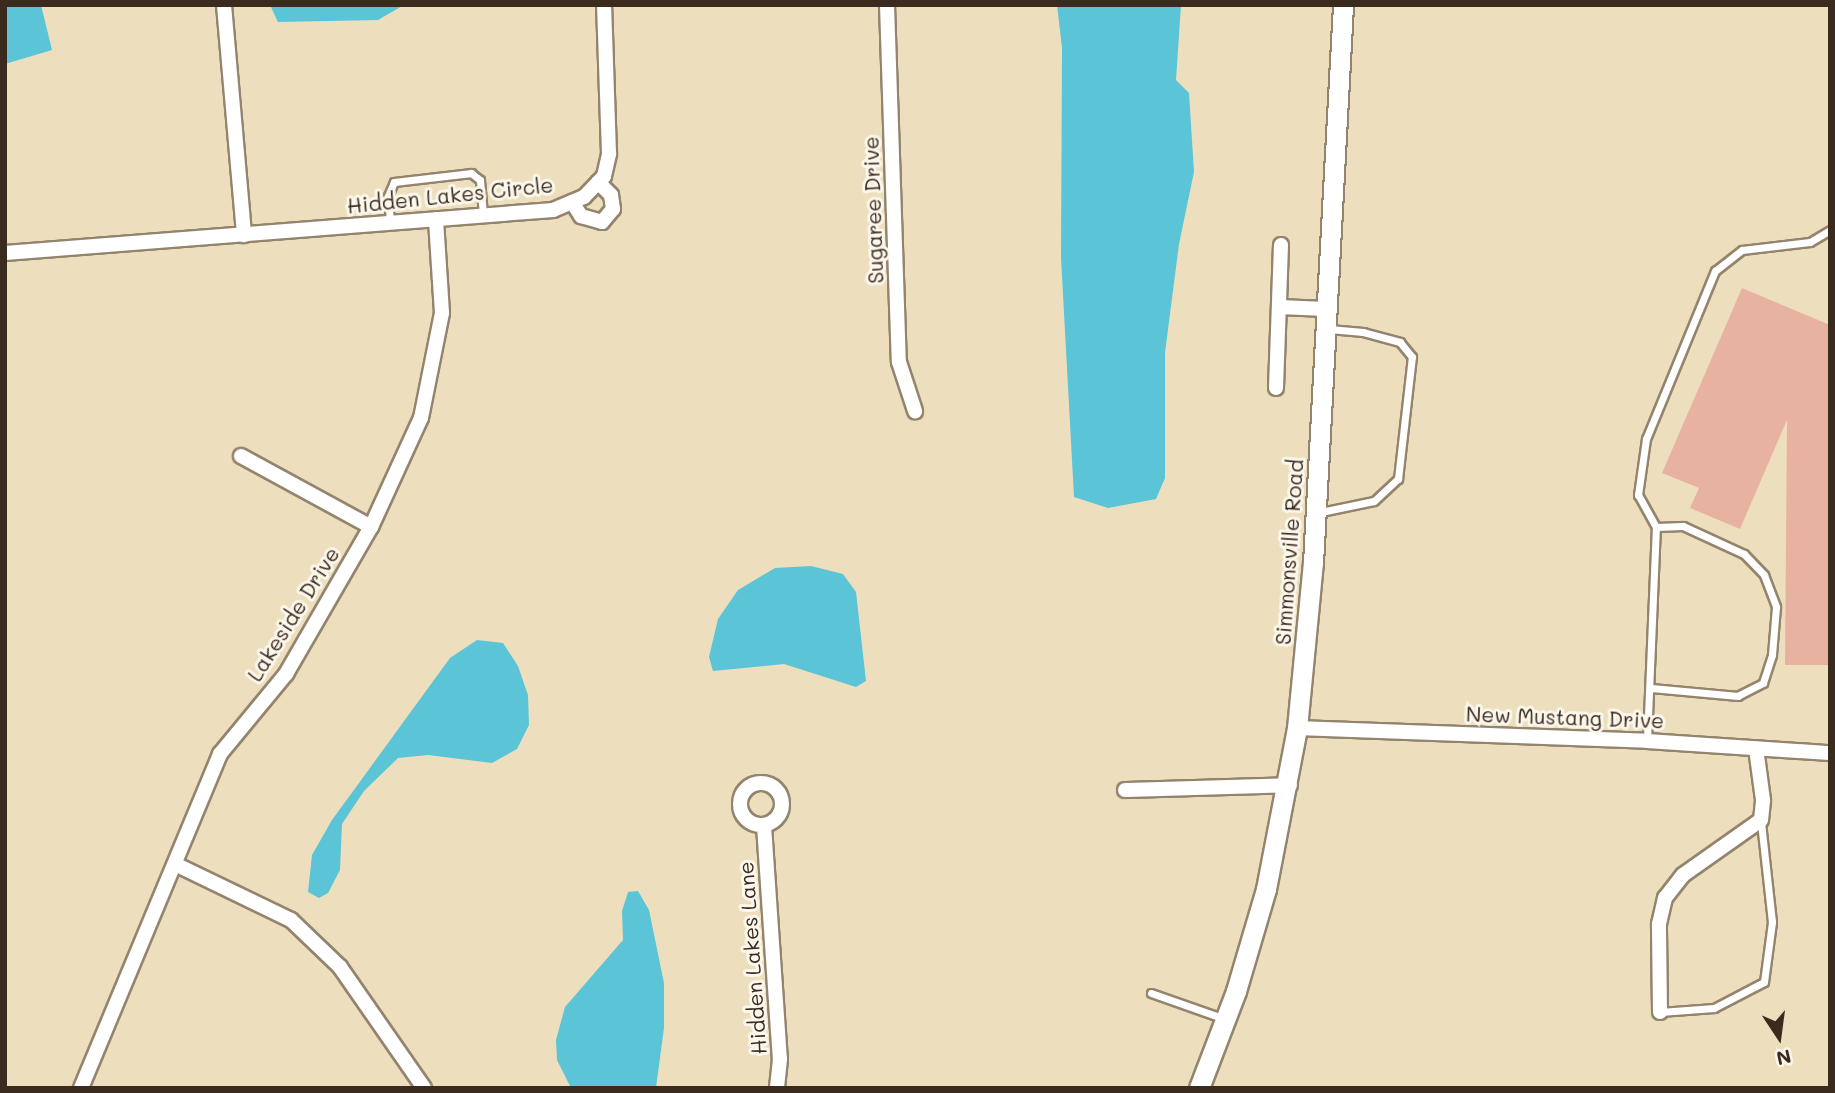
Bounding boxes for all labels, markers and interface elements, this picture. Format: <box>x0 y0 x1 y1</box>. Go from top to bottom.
street label: Sugaree Drive <box>858 136 888 284</box>
street label: Hidden Lakes Circle <box>346 172 554 218</box>
street label: Simmonsville Road <box>1270 458 1308 646</box>
street label: Lakeside Drive <box>242 542 344 686</box>
street label: New Mustang Drive <box>1465 701 1665 733</box>
street label: Hidden Lakes Lane <box>733 861 771 1055</box>
north arrow <box>1744 1002 1814 1072</box>
text: N <box>1774 1044 1794 1072</box>

